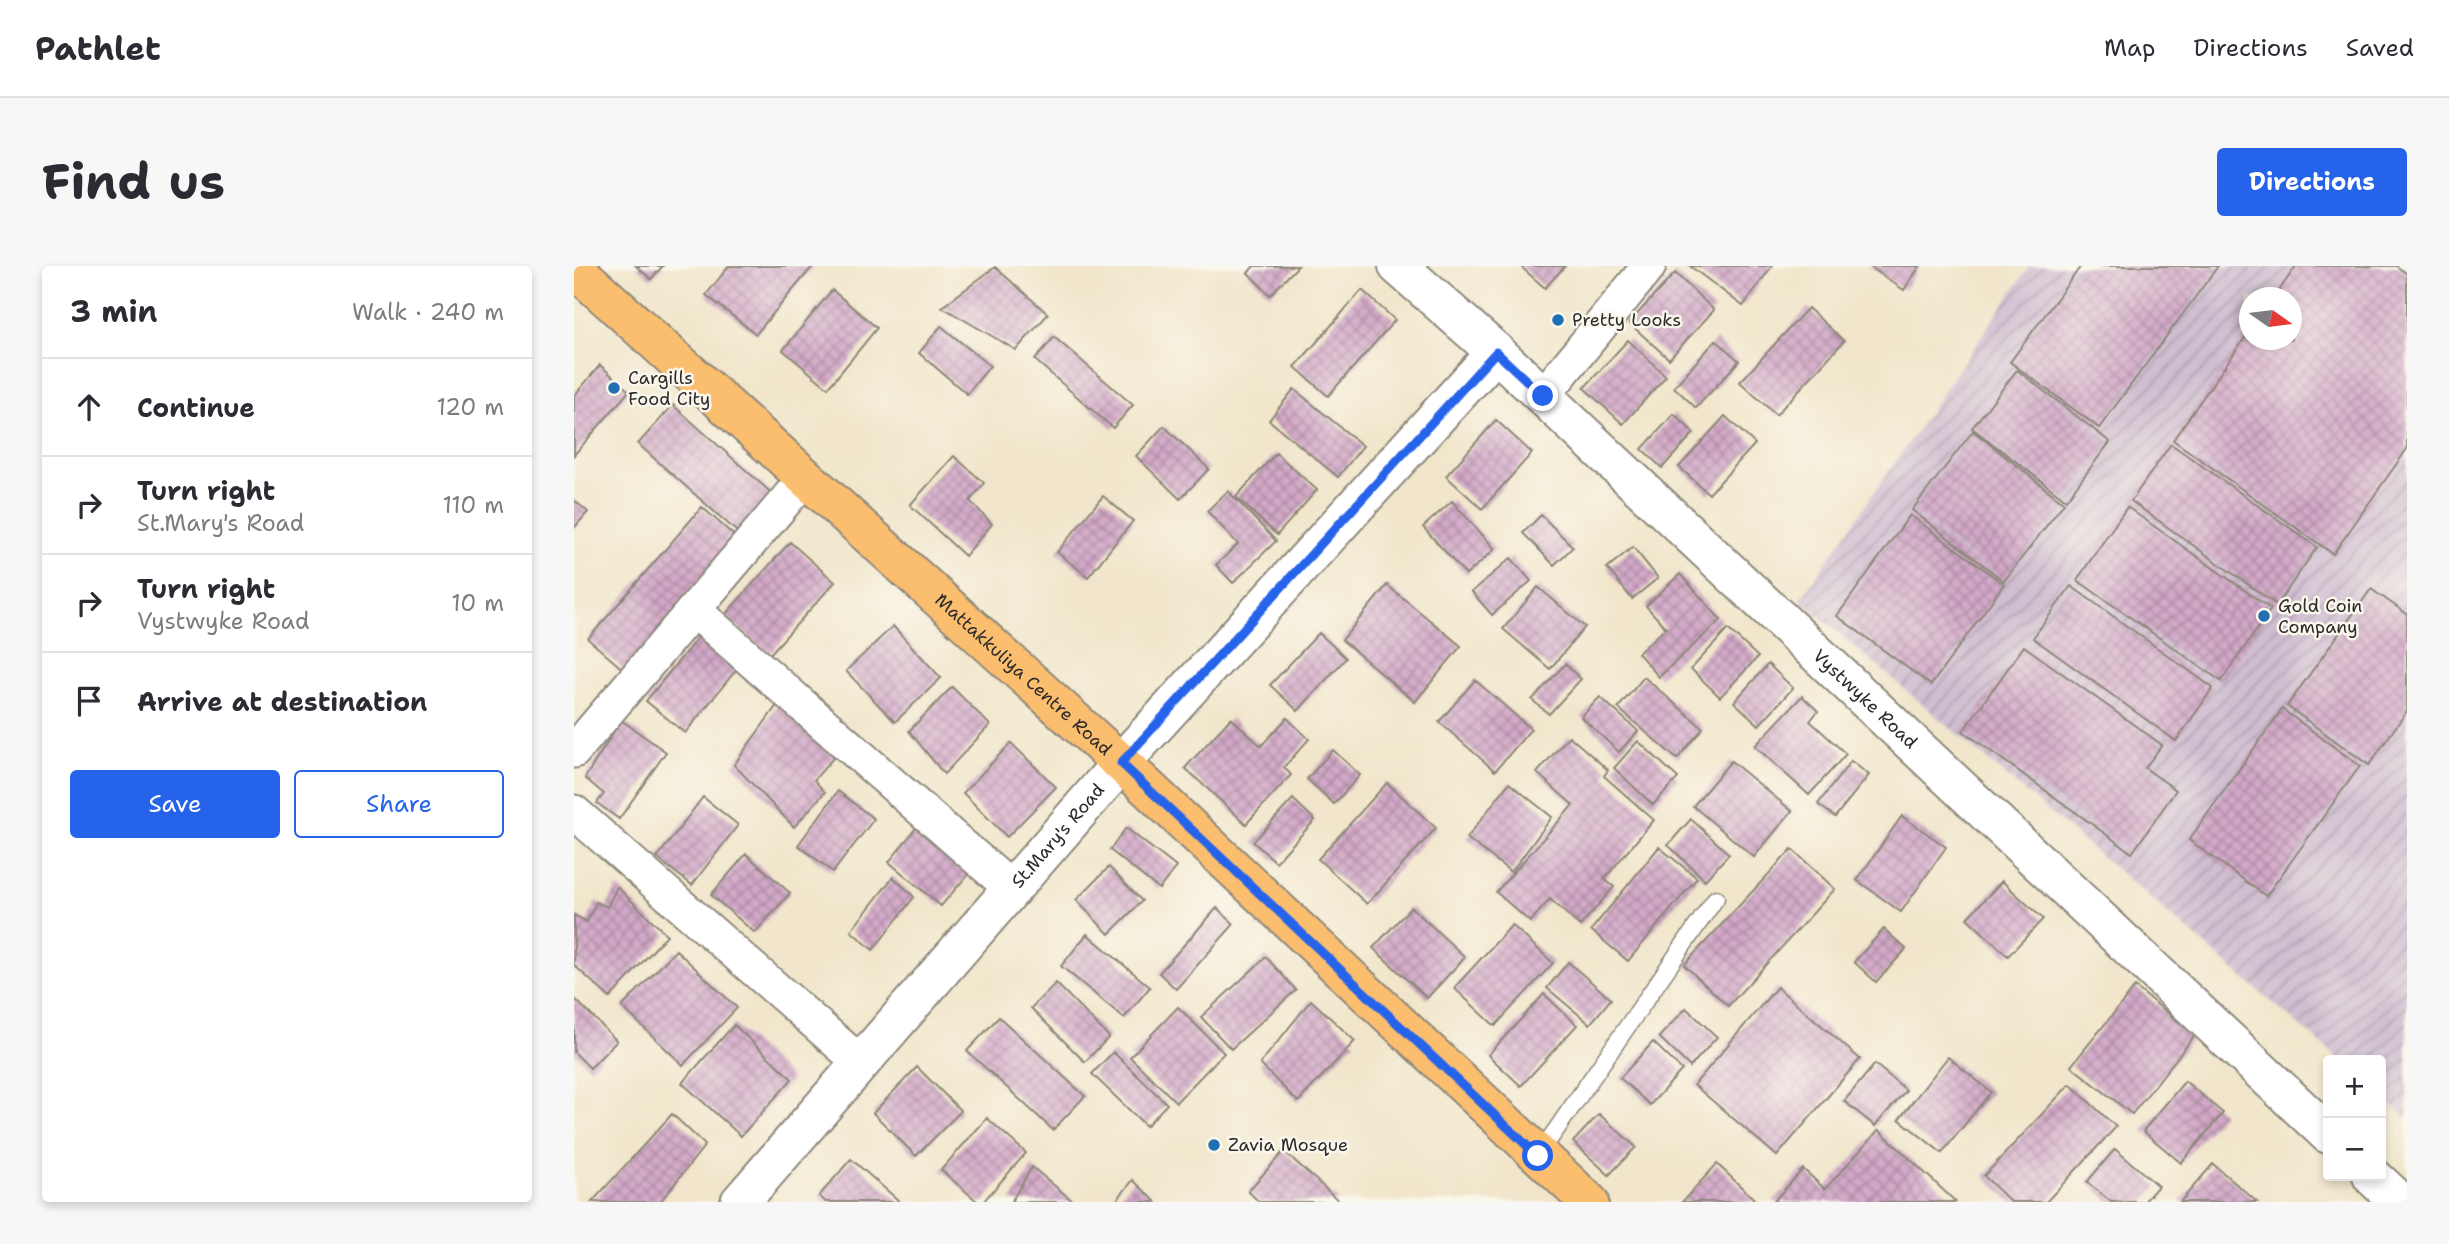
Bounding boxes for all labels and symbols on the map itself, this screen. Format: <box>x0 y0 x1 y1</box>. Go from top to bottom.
north arrow <box>2239 287 2302 350</box>
place label: Pretty Looks <box>1572 308 1681 332</box>
marker: Pretty Looks <box>1550 312 1566 328</box>
place label: Cargills Food City <box>628 366 710 411</box>
marker: Cargills Food City <box>606 380 622 396</box>
route end <box>1527 380 1558 411</box>
street label: Mattakkuliya Centre Road <box>930 588 1117 761</box>
place label: Gold Coin Company <box>2278 594 2362 639</box>
marker: Gold Coin Company <box>2256 608 2272 624</box>
street label: Vystwyke Road <box>1808 644 1923 754</box>
street label: St.Mary's Road <box>1006 778 1110 893</box>
place label: Zavia Mosque <box>1228 1133 1348 1157</box>
marker: Zavia Mosque <box>1206 1137 1222 1153</box>
route start <box>1522 1140 1553 1171</box>

